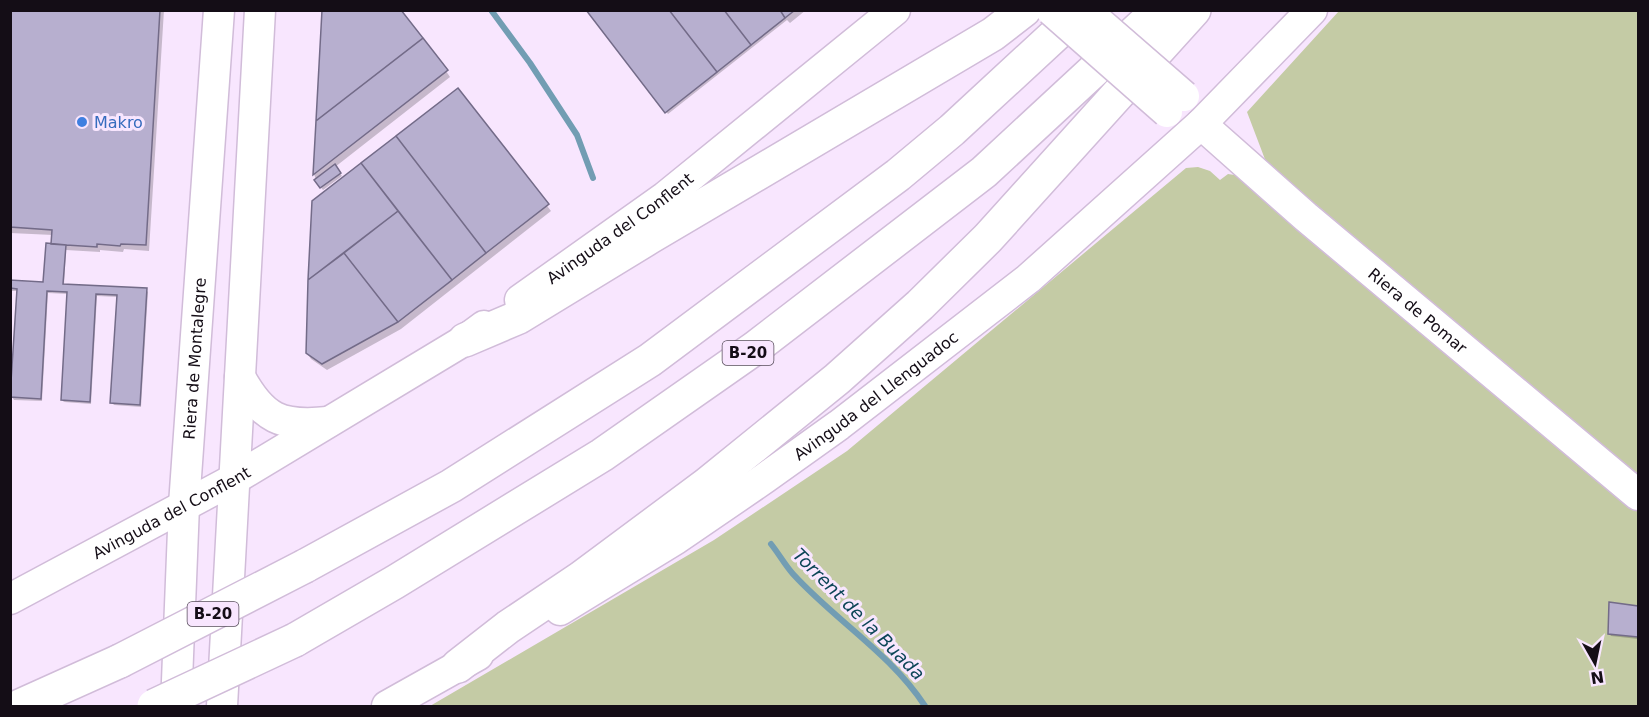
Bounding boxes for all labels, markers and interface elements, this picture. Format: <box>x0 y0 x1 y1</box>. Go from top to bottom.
place label: Makro <box>94 113 143 132</box>
marker: Makro <box>75 115 89 129</box>
street label: Avinguda del Conflent <box>543 169 697 288</box>
street label: Riera de Pomar <box>1365 264 1471 358</box>
street label: Riera de Montalegre <box>179 277 210 440</box>
street label: Avinguda del Llenguadoc <box>790 327 962 464</box>
road number: B-20 <box>722 341 774 365</box>
street label: Avinguda del Conflent <box>89 462 254 563</box>
water label: Torrent de la Buada <box>789 544 929 684</box>
road number: B-20 <box>188 602 238 626</box>
north arrow <box>1565 633 1625 693</box>
text: N <box>1589 667 1605 688</box>

